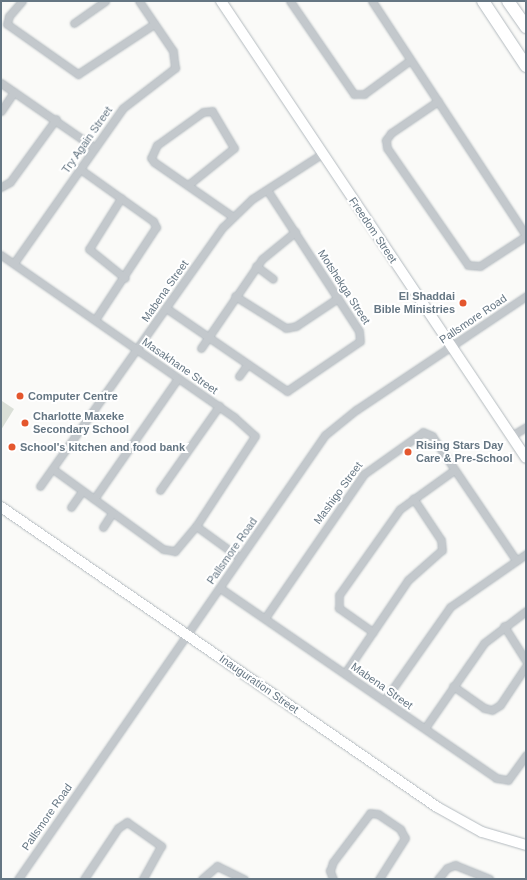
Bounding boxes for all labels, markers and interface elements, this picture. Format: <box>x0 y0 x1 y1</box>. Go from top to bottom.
street label: Try Again Street <box>59 104 115 176</box>
street label: Freedom Street <box>346 195 400 265</box>
street label: Motshekga Street <box>315 247 373 327</box>
street label: Mabena Street <box>139 258 191 324</box>
place label: El Shaddai Bible Ministries <box>374 290 455 316</box>
street label: Pallsmore Road <box>437 292 509 346</box>
marker: El Shaddai Bible Ministries <box>458 298 468 308</box>
street label: Masakhane Street <box>140 335 220 397</box>
place label: Computer Centre <box>28 389 118 403</box>
marker: Computer Centre <box>15 391 25 401</box>
place label: Charlotte Maxeke Secondary School <box>33 410 129 436</box>
marker: Charlotte Maxeke Secondary School <box>20 418 30 428</box>
place label: Rising Stars Day Care & Pre-School <box>416 439 513 465</box>
place label: School's kitchen and food bank <box>20 440 185 454</box>
marker: School's kitchen and food bank <box>7 442 17 452</box>
marker: Rising Stars Day Care & Pre-School <box>403 447 413 457</box>
street label: Mashigo Street <box>311 459 365 527</box>
street label: Pallsmore Road <box>204 515 260 587</box>
street label: Inauguration Street <box>217 652 301 716</box>
street label: Mabena Street <box>349 660 415 712</box>
street label: Pallsmore Road <box>19 781 75 853</box>

